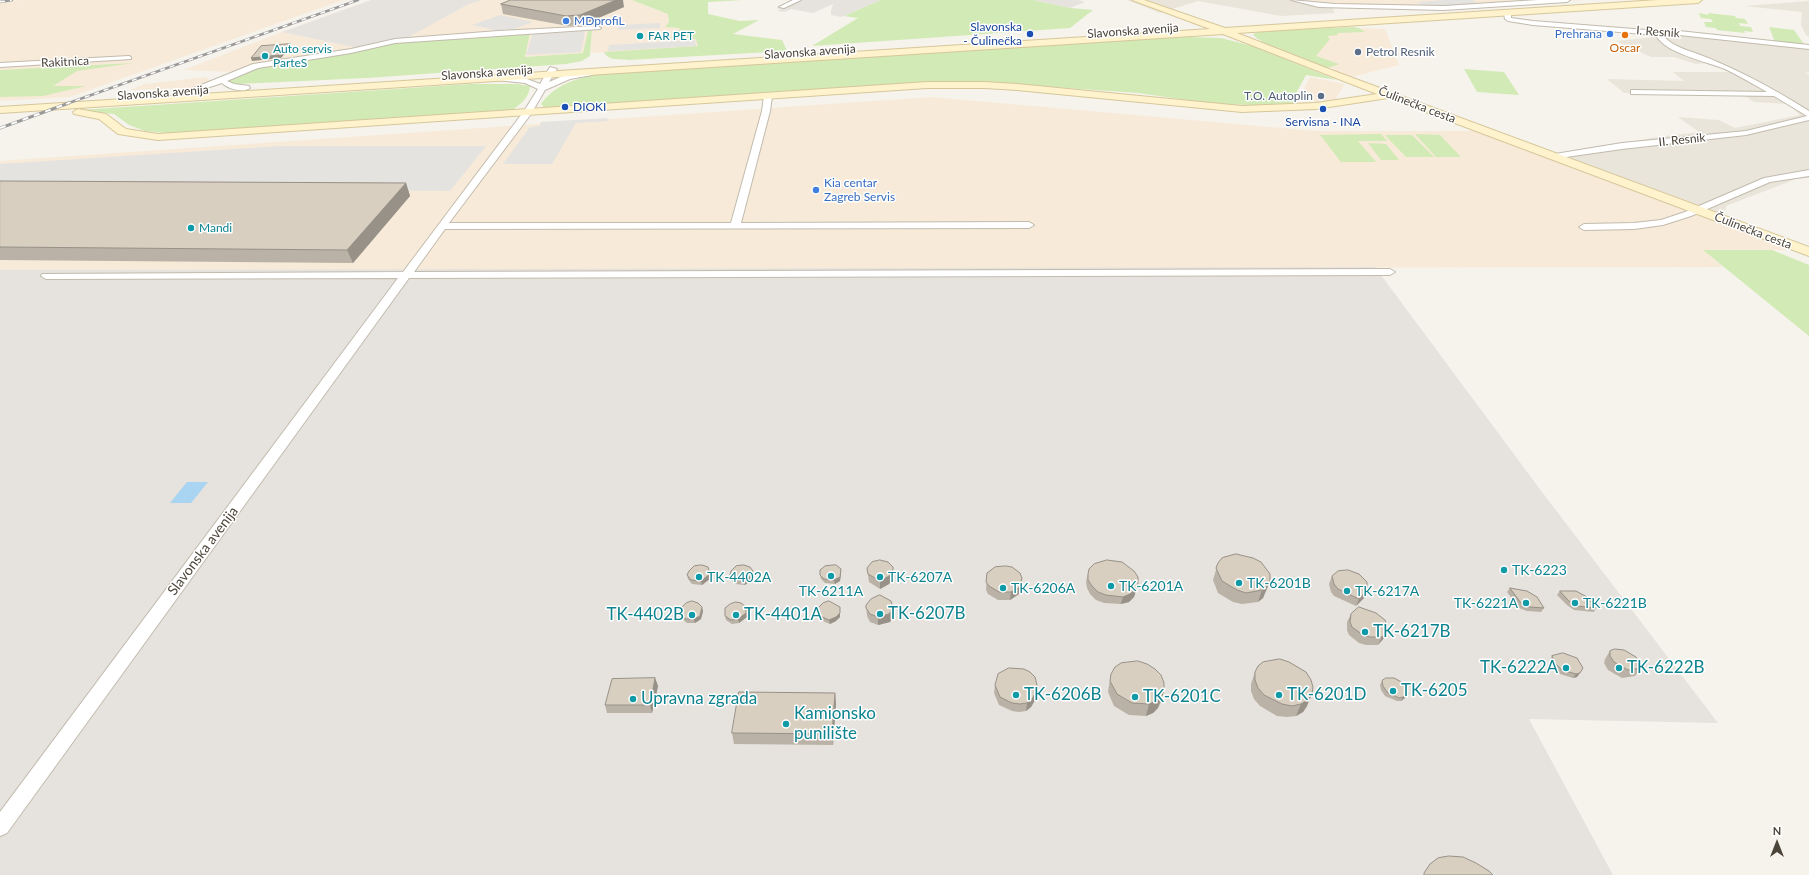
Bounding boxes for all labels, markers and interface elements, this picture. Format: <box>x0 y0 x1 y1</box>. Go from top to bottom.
place label: MDprofiL <box>574 14 625 28</box>
marker: MDprofiL <box>561 16 571 26</box>
place label: Slavonska - Čulinečka <box>963 20 1022 48</box>
street label: Slavonska avenija <box>1087 21 1179 41</box>
street label: I. Resnik <box>1636 23 1680 41</box>
place label: Prehrana <box>1555 27 1602 41</box>
place label: FAR PET <box>648 29 694 43</box>
marker: Slavonska - Čulinečka <box>1025 29 1035 39</box>
marker: Prehrana <box>1605 29 1615 39</box>
marker: Oscar <box>1620 30 1630 40</box>
marker: FAR PET <box>635 31 645 41</box>
place label: Oscar <box>1610 41 1640 55</box>
place label: Auto servis ParteS <box>273 42 332 70</box>
street label: Slavonska avenija <box>764 42 856 62</box>
place label: Petrol Resnik <box>1366 45 1435 59</box>
marker: Petrol Resnik <box>1353 47 1363 57</box>
marker: Auto servis ParteS <box>260 51 270 61</box>
street label: Rakitnica <box>41 54 89 70</box>
street label: Slavonska avenija <box>441 63 533 83</box>
street label: Slavonska avenija <box>117 83 209 103</box>
street label: Čulinečka cesta <box>1376 84 1458 126</box>
place label: T.O. Autoplin <box>1244 89 1313 103</box>
marker: T.O. Autoplin <box>1316 91 1326 101</box>
place label: DIOKI <box>573 100 606 114</box>
marker: DIOKI <box>560 102 570 112</box>
marker: Servisna - INA <box>1318 104 1328 114</box>
place label: Servisna - INA <box>1285 115 1361 129</box>
street label: II. Resnik <box>1658 130 1706 150</box>
place label: Kia centar Zagreb Servis <box>824 176 895 204</box>
marker: Kia centar Zagreb Servis <box>811 185 821 195</box>
street label: Čulinečka cesta <box>1712 210 1794 252</box>
place label: Mandi <box>199 221 232 235</box>
marker: Mandi <box>186 223 196 233</box>
street label: Slavonska avenija <box>164 503 242 599</box>
place label: TK-6223 <box>1512 562 1567 578</box>
marker: TK-6223 <box>1499 565 1509 575</box>
place label: TK-4402A <box>707 569 771 585</box>
place label: TK-6207A <box>888 569 952 585</box>
marker: TK-6211A <box>826 571 836 581</box>
marker: TK-4402A <box>694 572 704 582</box>
marker: TK-6207A <box>875 572 885 582</box>
place label: TK-6201B <box>1247 575 1311 591</box>
place label: TK-6201A <box>1119 578 1183 594</box>
marker: TK-6201B <box>1234 578 1244 588</box>
place label: TK-6206A <box>1011 580 1075 596</box>
marker: TK-6201A <box>1106 581 1116 591</box>
place label: TK-6211A <box>799 583 863 599</box>
marker: TK-6206A <box>998 583 1008 593</box>
place label: TK-6217A <box>1355 583 1419 599</box>
marker: TK-6217A <box>1342 586 1352 596</box>
place label: TK-6221A <box>1454 595 1518 611</box>
place label: TK-6221B <box>1583 595 1647 611</box>
marker: TK-6221A <box>1521 598 1531 608</box>
marker: TK-6221B <box>1570 598 1580 608</box>
place label: TK-6207B <box>888 604 966 624</box>
place label: TK-4402B <box>606 605 684 625</box>
place label: TK-4401A <box>744 605 822 625</box>
marker: TK-6207B <box>875 609 885 619</box>
marker: TK-4402B <box>687 610 697 620</box>
marker: TK-4401A <box>731 610 741 620</box>
place label: TK-6217B <box>1373 622 1451 642</box>
marker: TK-6217B <box>1360 627 1370 637</box>
place label: TK-6222A <box>1480 658 1558 678</box>
place label: TK-6222B <box>1627 658 1705 678</box>
marker: TK-6222A <box>1561 663 1571 673</box>
marker: TK-6222B <box>1614 663 1624 673</box>
place label: TK-6205 <box>1401 681 1468 701</box>
place label: TK-6206B <box>1024 685 1102 705</box>
place label: TK-6201D <box>1287 685 1366 705</box>
marker: TK-6205 <box>1388 686 1398 696</box>
place label: TK-6201C <box>1143 687 1221 707</box>
place label: Upravna zgrada <box>641 689 757 709</box>
marker: TK-6206B <box>1011 690 1021 700</box>
marker: TK-6201D <box>1274 690 1284 700</box>
marker: TK-6201C <box>1130 692 1140 702</box>
marker: Upravna zgrada <box>628 694 638 704</box>
place label: Kamionsko punilište <box>794 704 876 744</box>
marker: Kamionsko punilište <box>781 719 791 729</box>
north arrow <box>1757 823 1797 863</box>
text: N <box>1773 824 1781 837</box>

